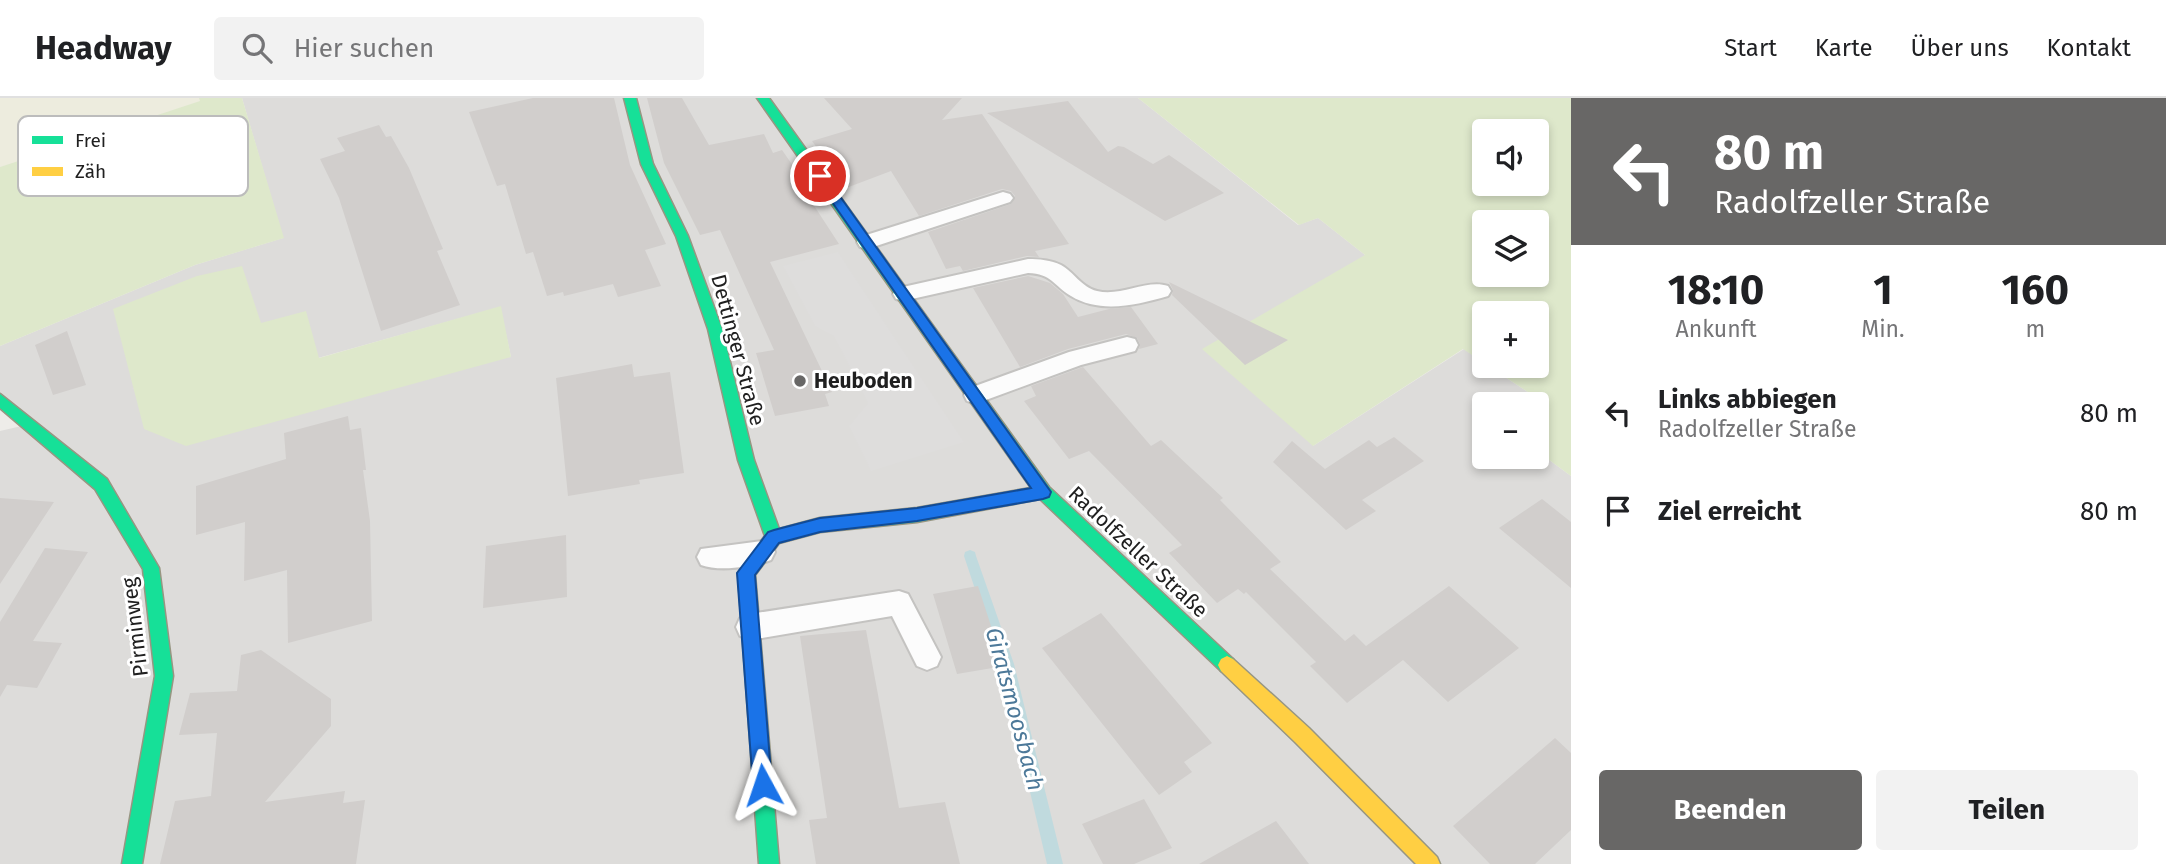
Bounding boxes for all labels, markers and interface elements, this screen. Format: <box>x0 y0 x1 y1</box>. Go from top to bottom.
search box <box>214 17 704 80</box>
text: Headway <box>35 28 172 68</box>
icon: search <box>238 29 276 67</box>
text: Hier suchen <box>294 33 434 64</box>
text: Start <box>1724 34 1777 62</box>
text: Karte <box>1815 34 1873 62</box>
text: Über uns <box>1911 34 2009 62</box>
text: Kontakt <box>2047 34 2131 62</box>
legend <box>18 116 248 196</box>
map controls <box>1472 119 1549 469</box>
button: sound <box>1472 119 1549 196</box>
text: 80 m <box>1714 123 1824 182</box>
icon: left <box>1599 126 1690 217</box>
text: Frei <box>75 129 106 152</box>
pin <box>790 146 850 206</box>
icon: arrive <box>801 157 839 195</box>
text: Zäh <box>75 160 106 183</box>
text: Radolfzeller Straße <box>1714 183 1990 221</box>
button: layers <box>1472 210 1549 287</box>
text: 18:10 <box>1668 265 1764 315</box>
text: 1 <box>1873 265 1893 315</box>
text: 160 <box>2001 265 2069 315</box>
street label: Dettinger Straße <box>705 271 771 429</box>
button: + <box>1472 301 1549 378</box>
text: Ankunft <box>1676 315 1757 343</box>
text: Min. <box>1861 315 1905 343</box>
text: m <box>2025 315 2045 343</box>
place label: Heuboden <box>814 368 913 394</box>
marker: Heuboden <box>792 373 808 389</box>
text: Links abbiegen <box>1658 384 1837 415</box>
button: − <box>1472 392 1549 469</box>
icon: left <box>1599 394 1637 432</box>
text: 80 m <box>2080 398 2138 429</box>
text: Radolfzeller Straße <box>1658 415 1857 443</box>
street label: Radolfzeller Straße <box>1063 481 1213 623</box>
icon: arrive <box>1599 492 1637 530</box>
text: Ziel erreicht <box>1658 496 1801 527</box>
text: 80 m <box>2080 496 2138 527</box>
street label: Pirminweg <box>116 576 154 678</box>
water label: Giratsmoosbach <box>980 624 1050 794</box>
position arrow <box>726 748 800 822</box>
button: Beenden <box>1599 770 1862 850</box>
button: Teilen <box>1876 770 2138 850</box>

